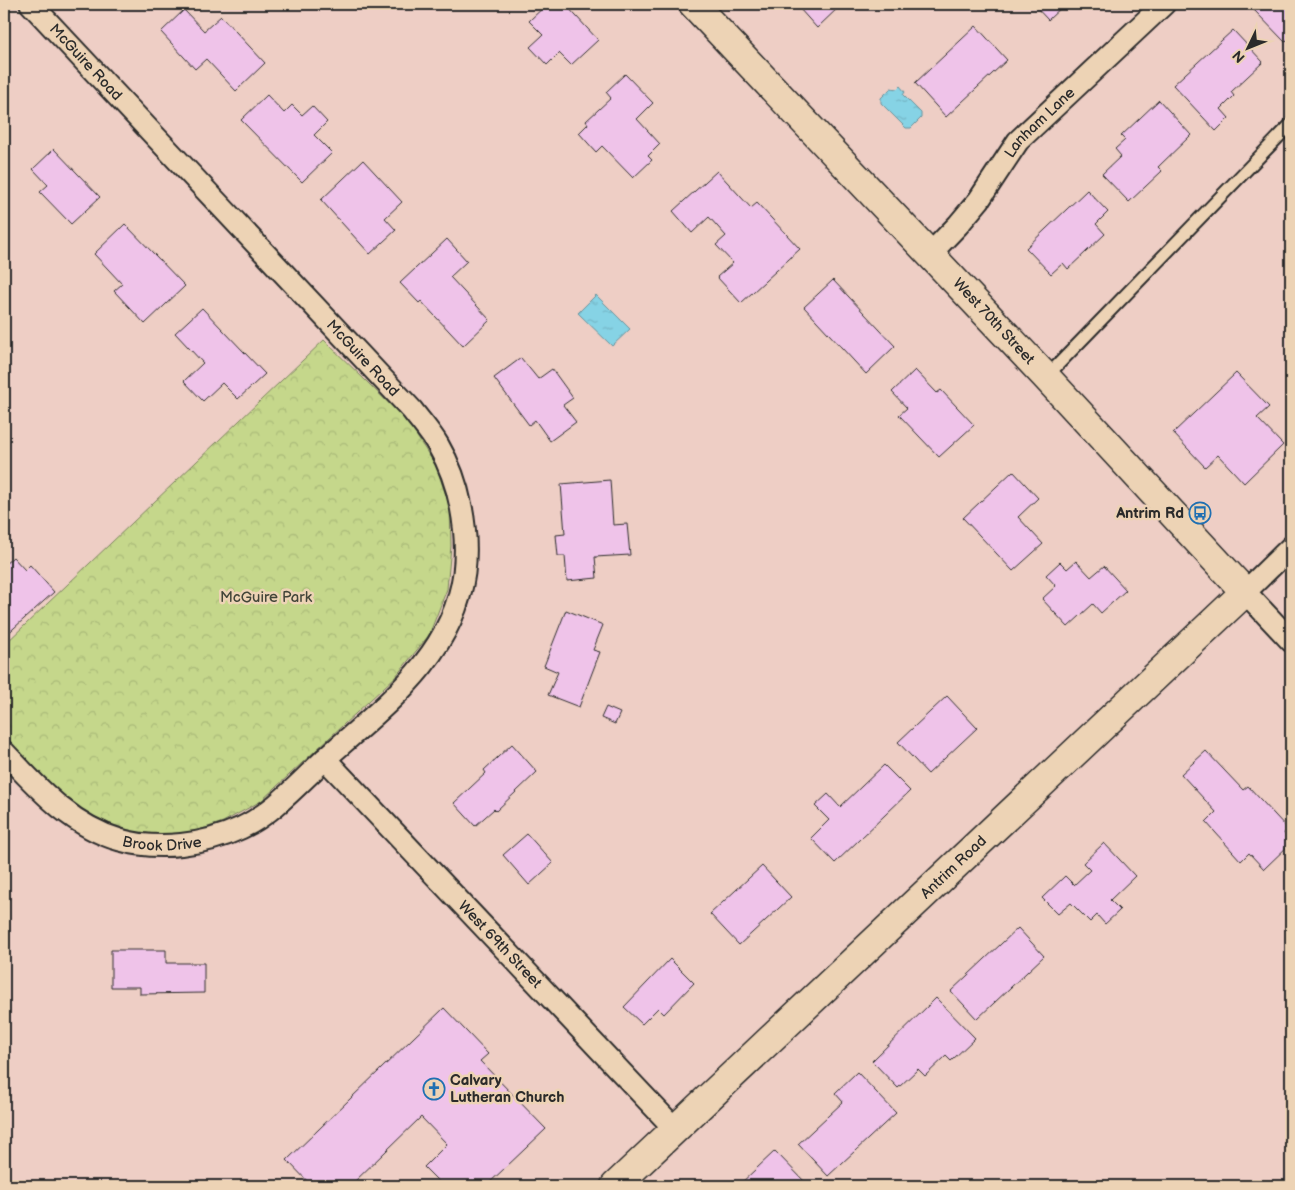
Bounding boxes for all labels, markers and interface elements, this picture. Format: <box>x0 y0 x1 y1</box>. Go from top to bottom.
street label: McGuire Road <box>45 20 126 105</box>
north arrow <box>1222 22 1272 72</box>
text: N <box>1229 47 1249 66</box>
street label: Lanham Lane <box>1001 83 1079 161</box>
street label: West 70th Street <box>949 274 1039 369</box>
street label: McGuire Road <box>322 316 403 401</box>
bus stop icon: Antrim Rd <box>1188 501 1212 525</box>
place label: Antrim Rd <box>1115 504 1184 523</box>
park label: McGuire Park <box>220 588 313 607</box>
street label: Brook Drive <box>121 832 203 856</box>
street label: Antrim Road <box>917 832 991 903</box>
street label: West 69th Street <box>454 897 546 993</box>
place label: Calvary Lutheran Church <box>450 1071 564 1107</box>
church icon: Calvary Lutheran Church <box>422 1077 446 1101</box>

